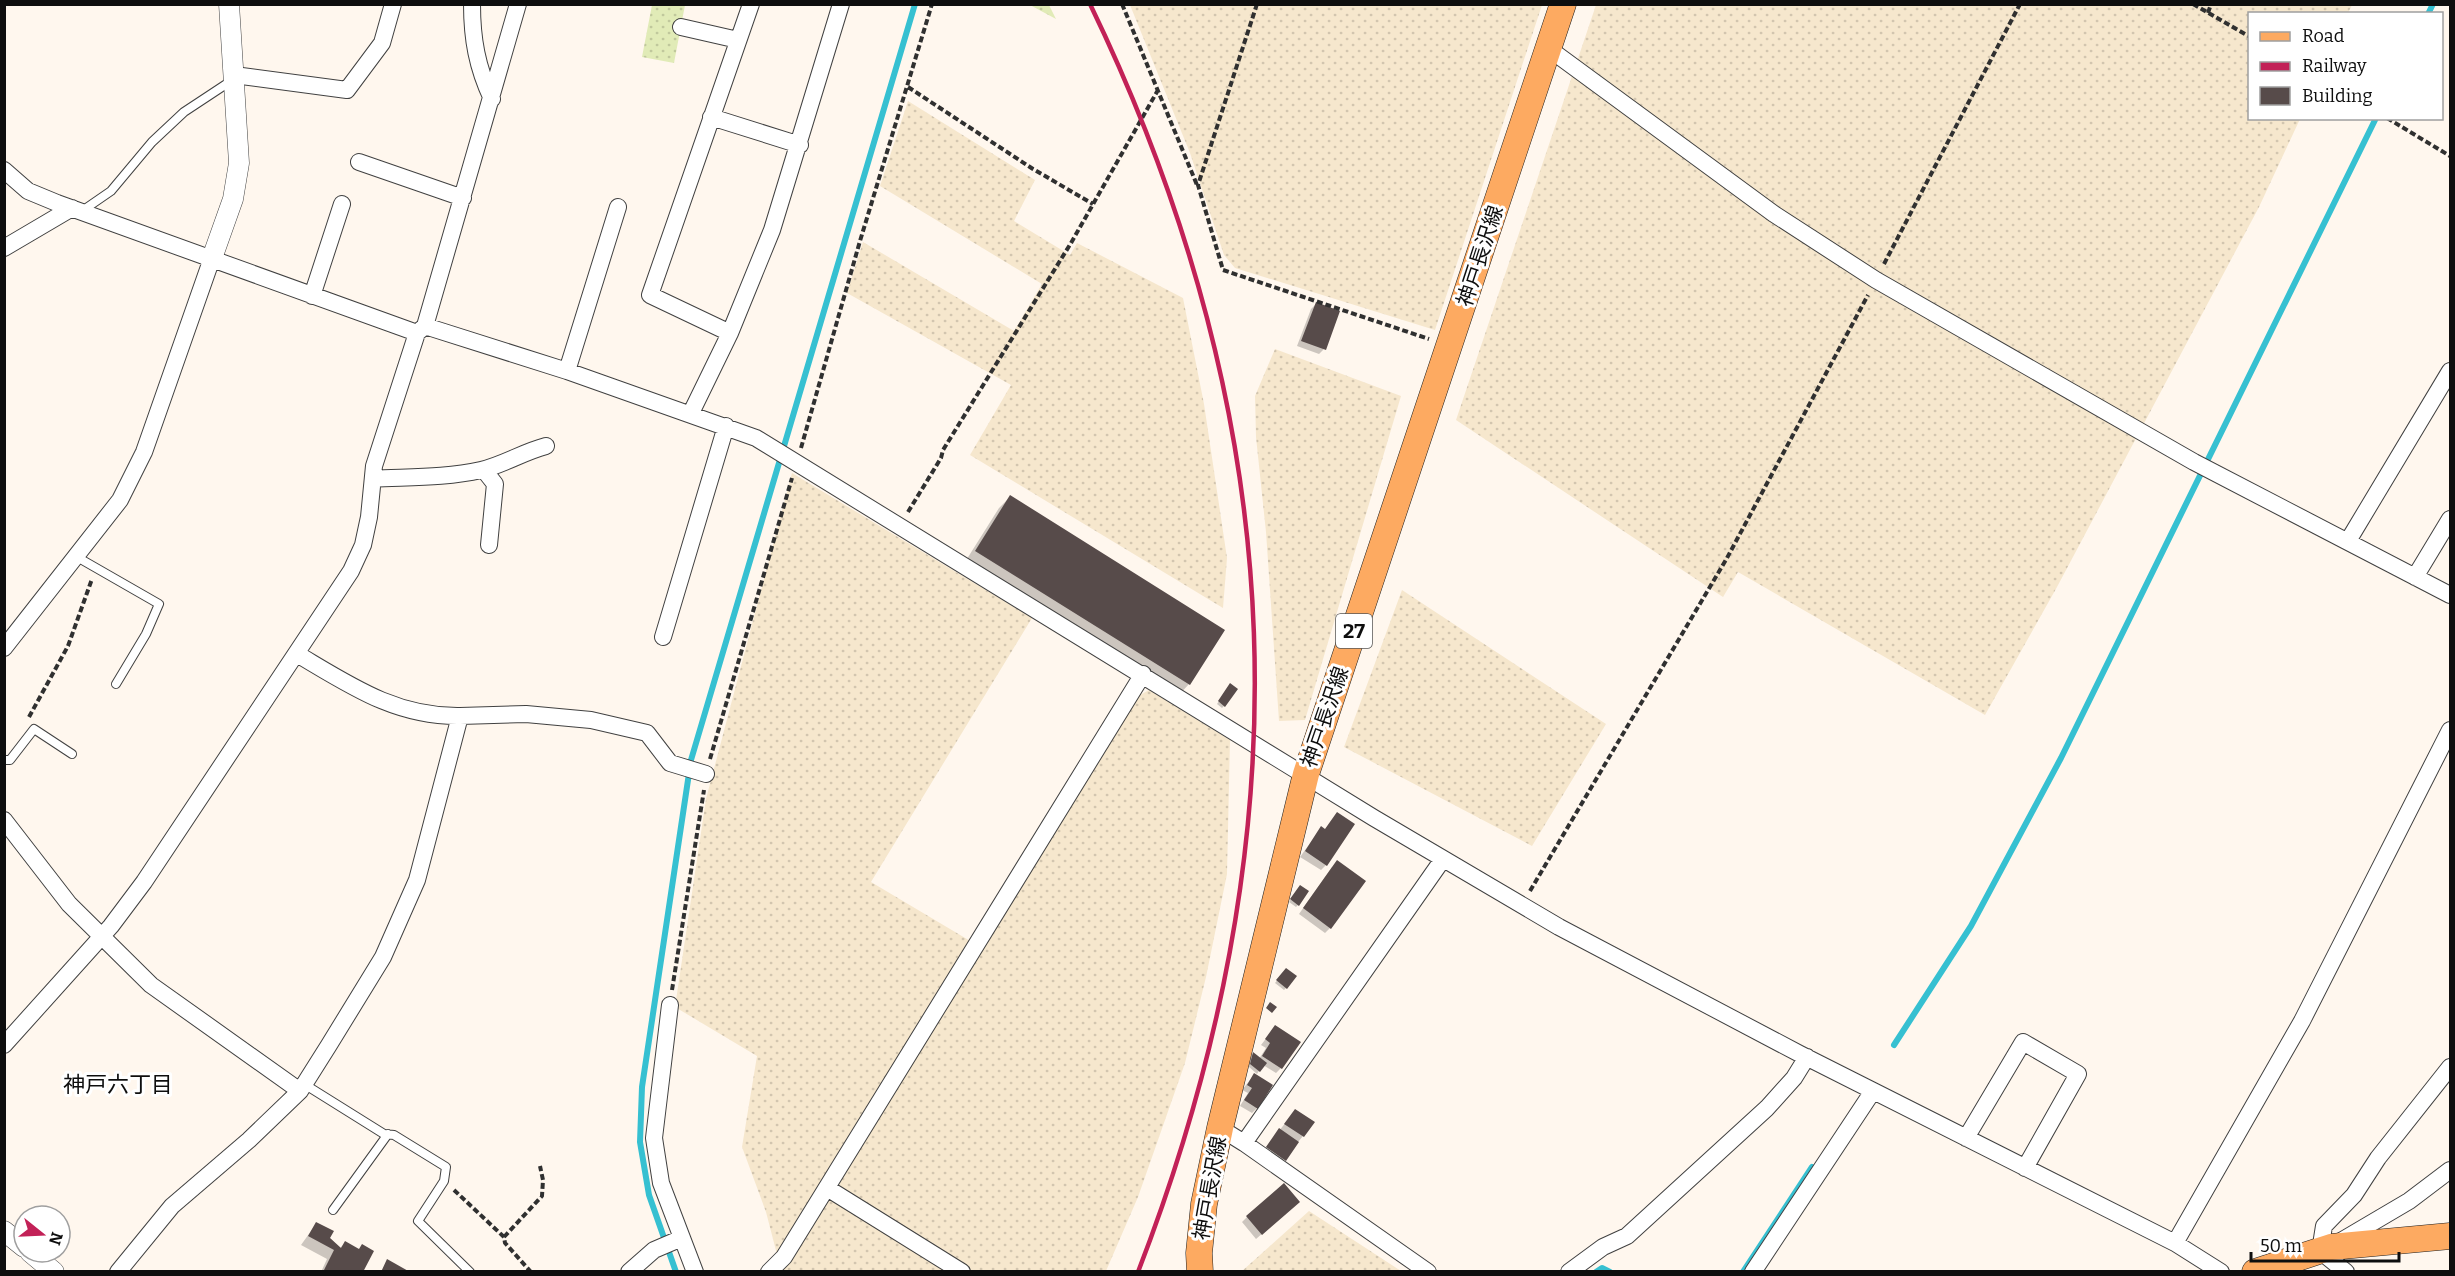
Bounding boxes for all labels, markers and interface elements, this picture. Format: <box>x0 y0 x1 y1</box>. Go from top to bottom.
legend <box>2248 12 2443 120</box>
text: Road <box>2302 25 2345 47</box>
text: Railway <box>2302 55 2367 77</box>
text: Building <box>2302 85 2373 107</box>
street label: 神戸長沢線 <box>1451 202 1509 310</box>
road number: 27 <box>1336 614 1372 648</box>
street label: 神戸長沢線 <box>1296 663 1354 771</box>
district label: 神戸六丁目 <box>63 1071 173 1098</box>
street label: 神戸長沢線 <box>1188 1134 1232 1242</box>
north arrow <box>12 1204 72 1264</box>
scale bar <box>2251 1225 2400 1263</box>
text: N <box>45 1230 67 1247</box>
text: 50 m <box>2260 1235 2302 1257</box>

